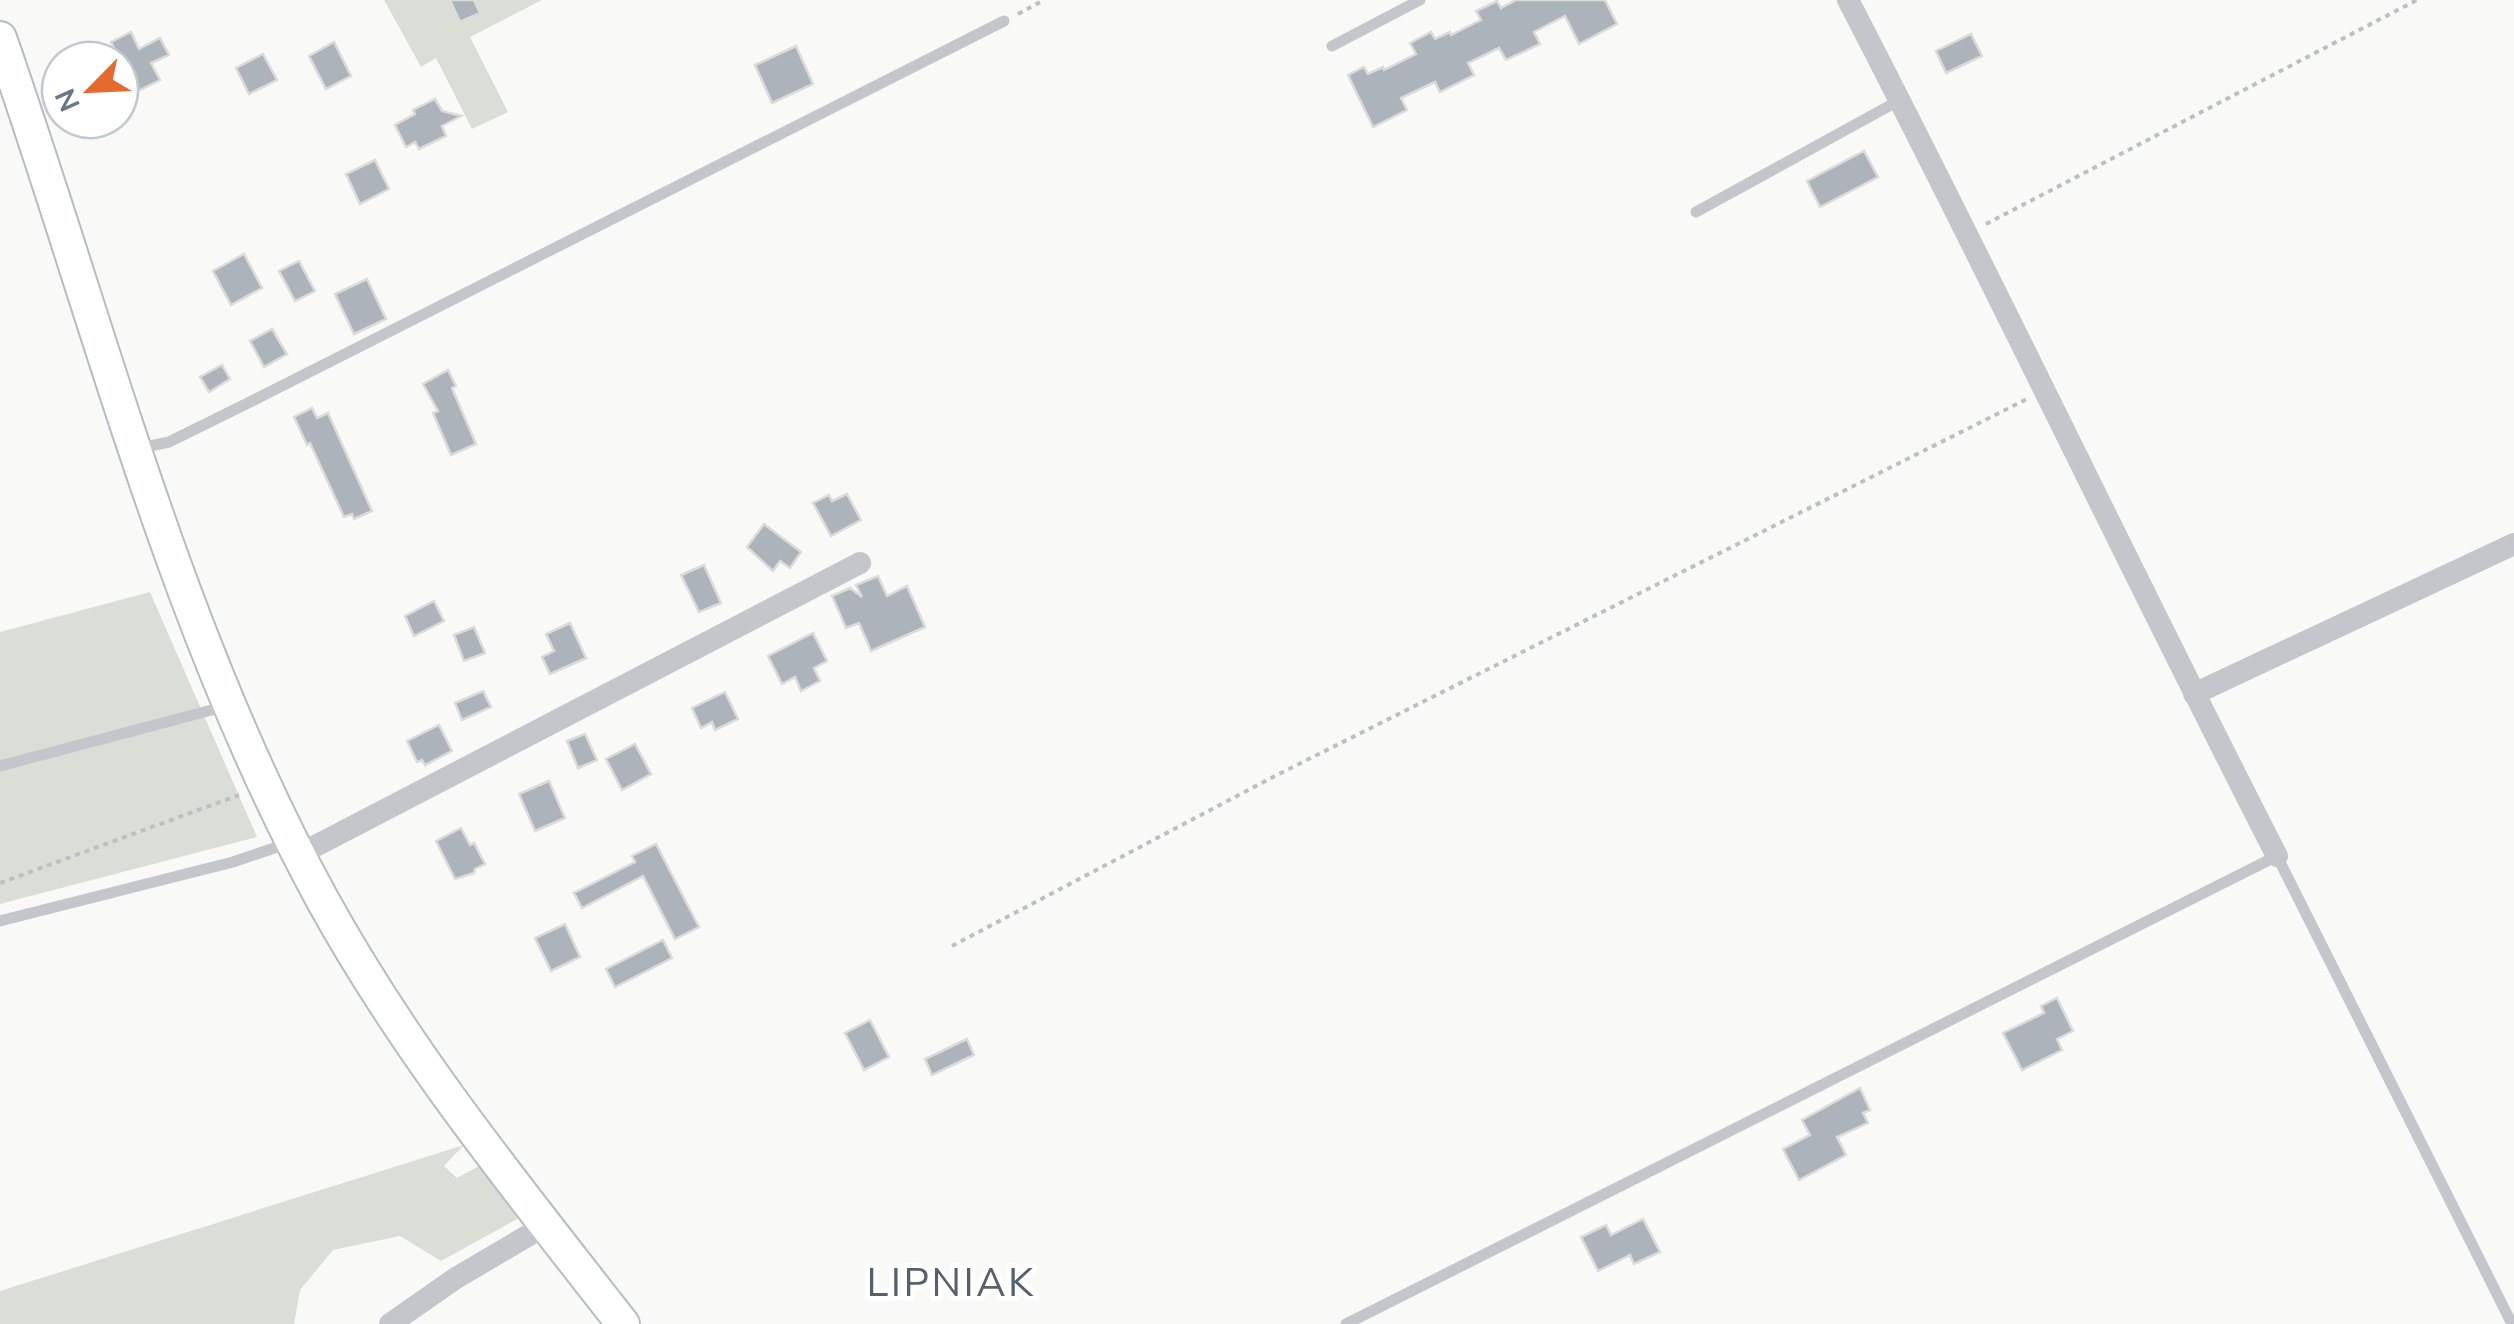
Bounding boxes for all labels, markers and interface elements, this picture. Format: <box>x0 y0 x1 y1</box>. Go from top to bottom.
north arrow <box>40 40 140 140</box>
text: N <box>46 82 90 117</box>
district label: LIPNIAK <box>867 1256 1035 1310</box>

